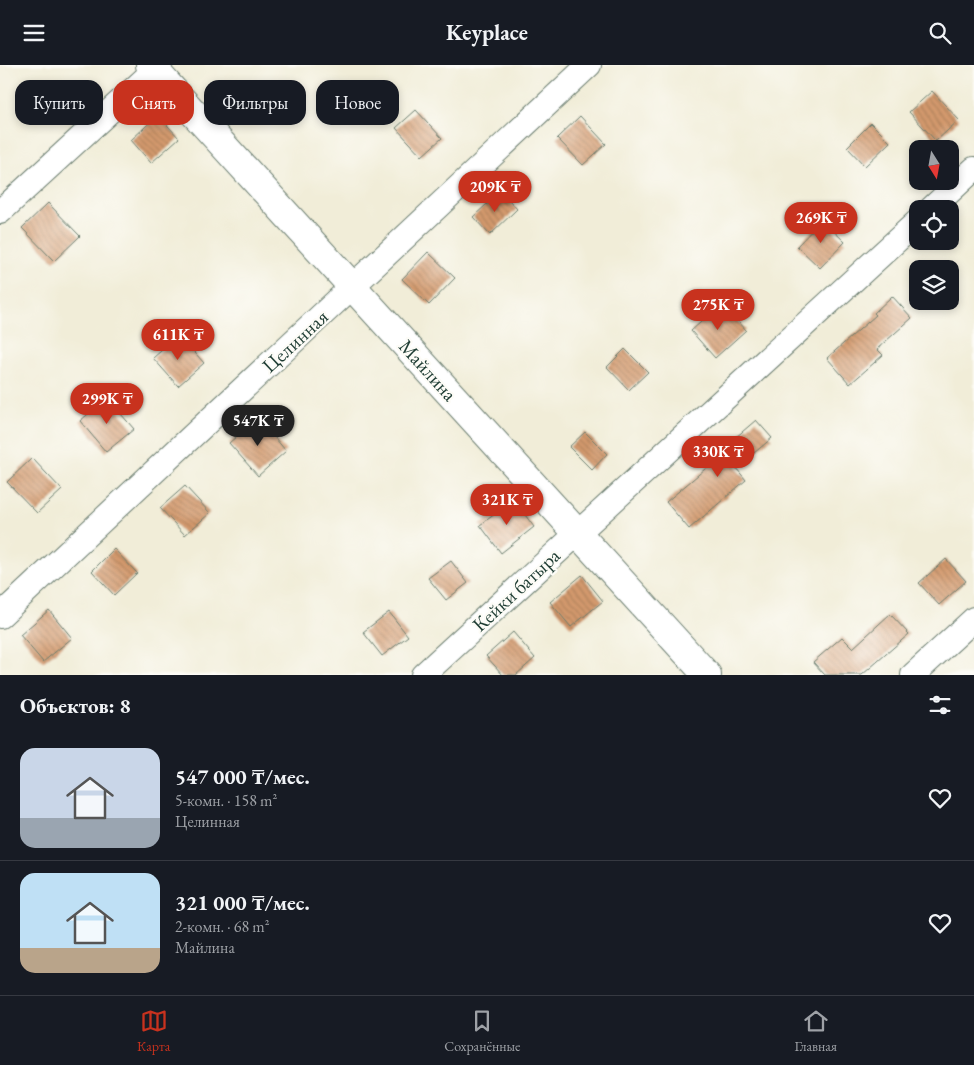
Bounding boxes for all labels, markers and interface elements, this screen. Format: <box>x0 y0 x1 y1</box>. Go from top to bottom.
text: Keyplace <box>446 18 528 47</box>
icon: menu <box>20 19 48 47</box>
icon: search <box>926 19 954 47</box>
chip: Купить <box>15 80 103 125</box>
chip: Снять <box>113 80 194 125</box>
chip: Фильтры <box>204 80 306 125</box>
chip: Новое <box>316 80 399 125</box>
north arrow <box>909 140 959 190</box>
map controls <box>909 140 959 310</box>
pin: 209K ₸ <box>454 171 536 213</box>
text: 209K ₸ <box>469 176 521 197</box>
button: locate <box>909 200 959 250</box>
pin: 269K ₸ <box>780 201 862 244</box>
text: 269K ₸ <box>795 207 847 228</box>
button: layers <box>909 260 959 310</box>
pin: 275K ₸ <box>677 289 759 331</box>
text: 275K ₸ <box>692 294 744 315</box>
street label: Целинная <box>256 304 334 378</box>
pin: 611K ₸ <box>137 319 219 361</box>
text: 611K ₸ <box>152 324 204 345</box>
street label: Майлина <box>393 334 463 406</box>
pin: 299K ₸ <box>66 383 148 425</box>
text: 299K ₸ <box>81 388 133 409</box>
pin: 547K ₸ <box>217 405 299 447</box>
text: 547K ₸ <box>232 410 284 431</box>
pin: 330K ₸ <box>677 435 759 478</box>
text: 330K ₸ <box>692 441 744 462</box>
pin: 321K ₸ <box>466 483 548 526</box>
text: 321K ₸ <box>481 489 533 510</box>
street label: Кейки батыра <box>467 543 565 637</box>
icon: filters <box>926 691 954 719</box>
text: Объектов: 8 <box>20 692 131 719</box>
text: 547 000 ₸/мес. <box>175 763 310 790</box>
icon: home <box>60 768 120 828</box>
icon: heart <box>926 784 954 812</box>
text: 5-комн. · 158 m² <box>175 790 277 811</box>
text: Целинная <box>175 811 240 832</box>
text: 321 000 ₸/мес. <box>175 889 310 916</box>
icon: home <box>60 893 120 953</box>
icon: heart <box>926 909 954 937</box>
text: 2-комн. · 68 m² <box>175 916 270 937</box>
text: Майлина <box>175 937 235 958</box>
tab: Карта <box>137 1007 170 1055</box>
tab: Сохранённые <box>444 1007 521 1055</box>
tab: Главная <box>794 1007 837 1055</box>

